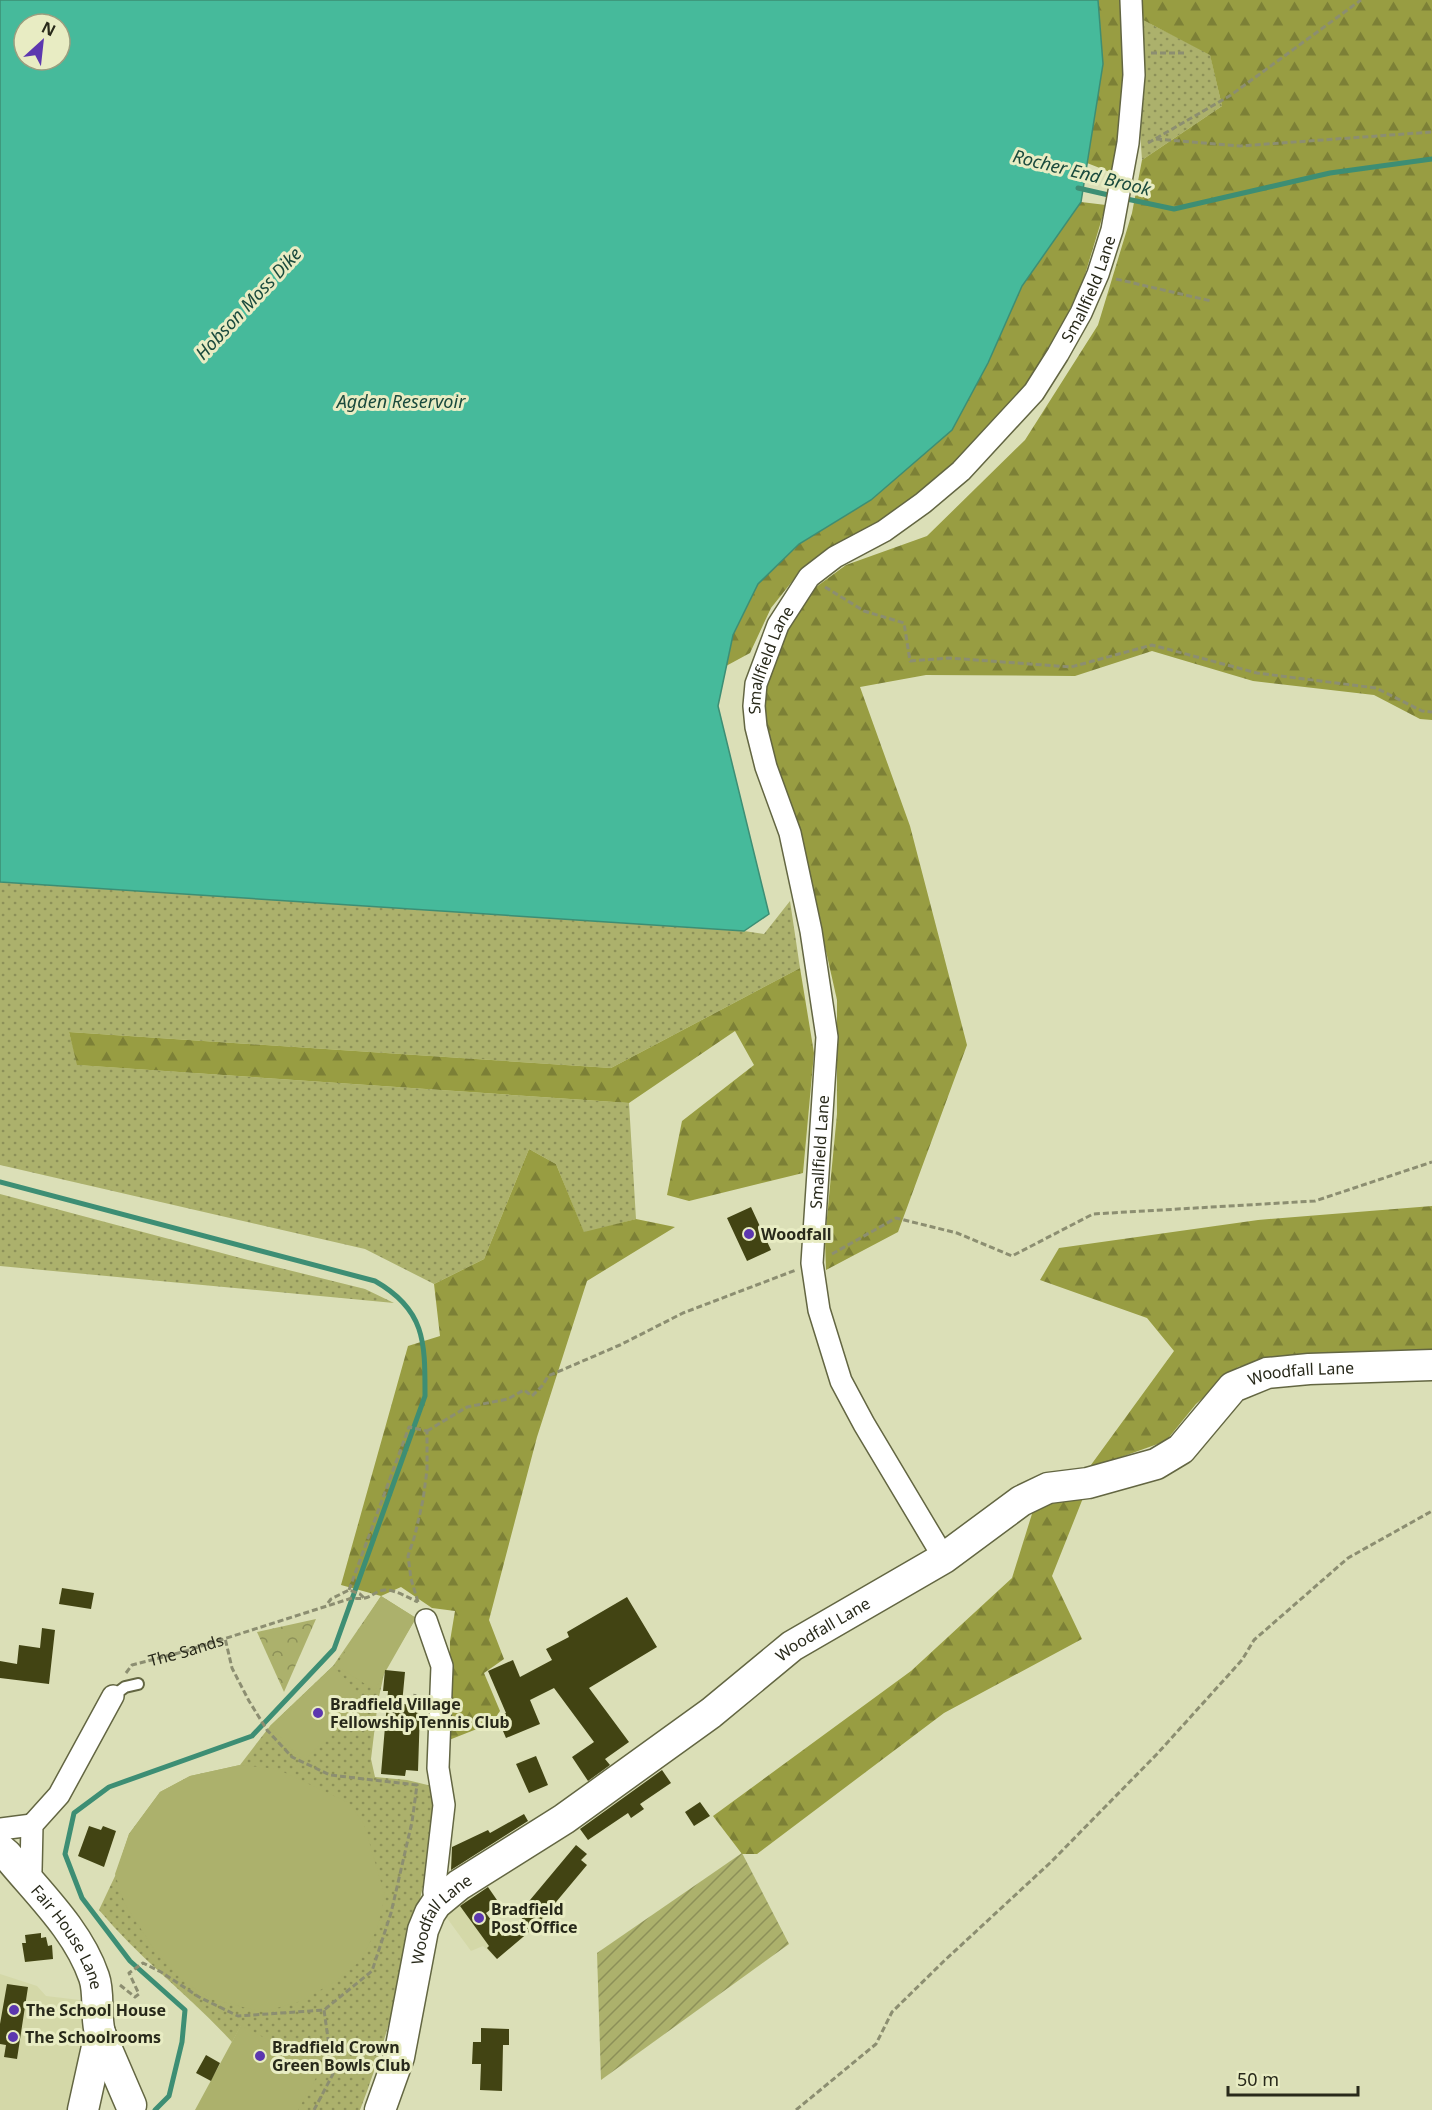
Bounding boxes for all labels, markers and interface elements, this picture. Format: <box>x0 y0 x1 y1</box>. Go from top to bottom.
north arrow <box>12 12 72 72</box>
text: N <box>38 16 60 41</box>
water label: Rocher End Brook <box>1010 143 1155 201</box>
street label: Smallfield Lane <box>1056 233 1121 346</box>
water label: Hobson Moss Dike <box>190 242 306 364</box>
water label: Agden Reservoir <box>335 389 466 413</box>
street label: Smallfield Lane <box>743 602 799 715</box>
street label: Smallfield Lane <box>805 1094 834 1210</box>
place label: Woodfall <box>761 1223 832 1245</box>
marker: Woodfall <box>742 1227 756 1241</box>
street label: Woodfall Lane <box>1245 1357 1355 1391</box>
street label: Woodfall Lane <box>771 1592 874 1666</box>
street label: The Sands <box>146 1629 226 1671</box>
place label: Bradfield Village Fellowship Tennis Club <box>330 1693 510 1733</box>
marker: Bradfield Village Fellowship Tennis Club <box>311 1706 325 1720</box>
street label: Woodfall Lane <box>406 1869 476 1966</box>
street label: Fair House Lane <box>26 1880 108 1991</box>
place label: Bradfield Post Office <box>491 1898 578 1938</box>
marker: Bradfield Post Office <box>472 1911 486 1925</box>
place label: The School House <box>26 1999 166 2021</box>
marker: The School House <box>7 2003 21 2017</box>
place label: The Schoolrooms <box>25 2026 161 2048</box>
marker: The Schoolrooms <box>6 2030 20 2044</box>
place label: Bradfield Crown Green Bowls Club <box>272 2036 411 2076</box>
marker: Bradfield Crown Green Bowls Club <box>253 2049 267 2063</box>
scale bar <box>1228 2059 1358 2097</box>
text: 50 m <box>1237 2067 1279 2091</box>

